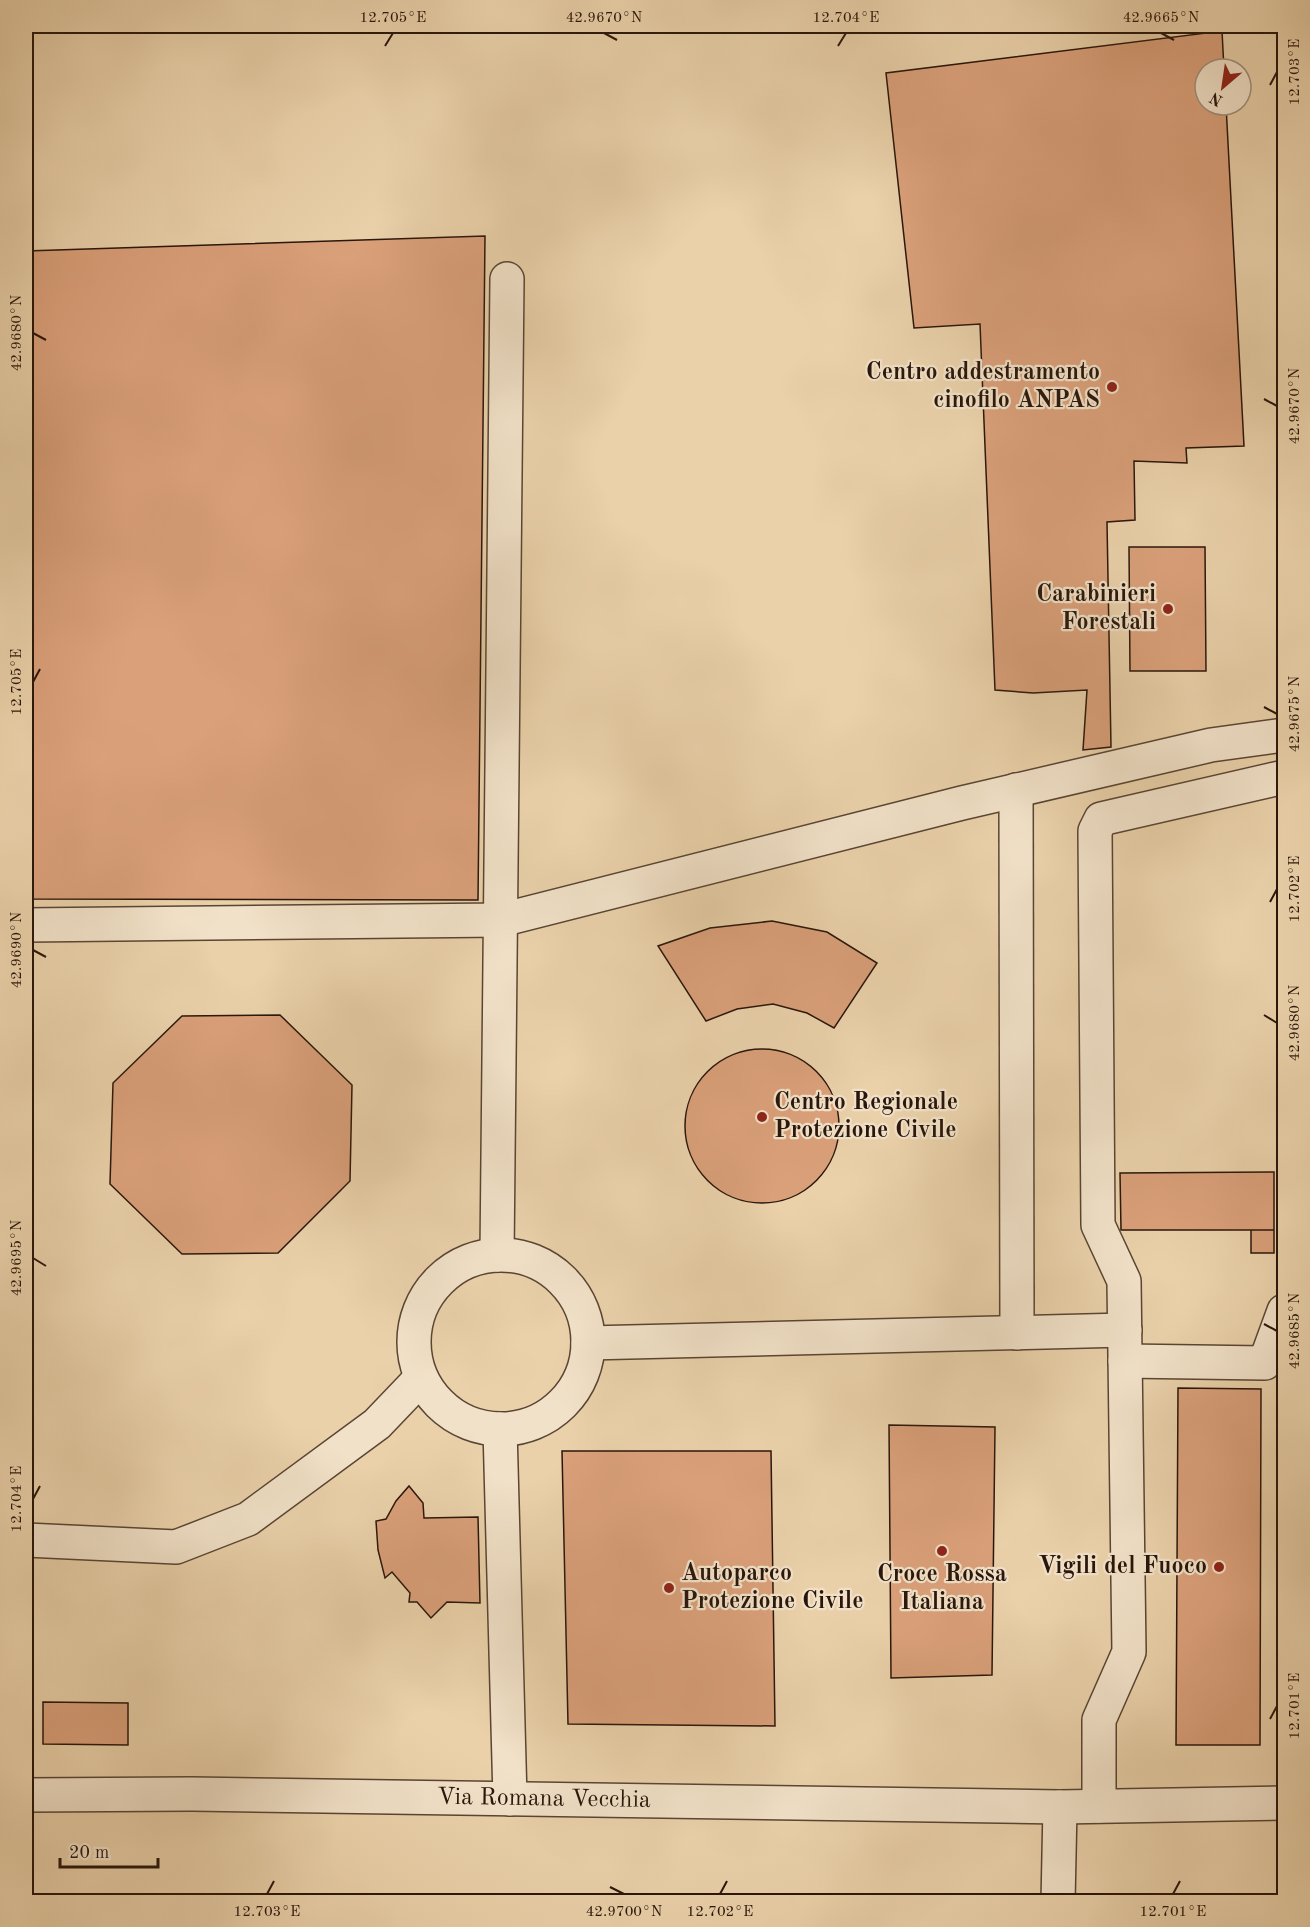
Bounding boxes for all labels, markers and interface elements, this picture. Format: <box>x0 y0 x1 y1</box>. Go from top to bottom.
text: 12.705°E <box>360 11 426 26</box>
text: 42.9670°N <box>566 11 643 26</box>
text: 12.704°E <box>813 11 879 26</box>
text: 42.9665°N <box>1123 11 1200 26</box>
text: 12.703°E <box>1288 39 1303 105</box>
north arrow <box>1193 57 1253 117</box>
text: N <box>1207 88 1226 108</box>
text: 42.9680°N <box>10 294 25 371</box>
place label: Centro addestramento cinofilo ANPAS <box>866 361 1100 413</box>
text: 42.9670°N <box>1288 367 1303 444</box>
marker: Centro addestramento cinofilo ANPAS <box>1105 380 1119 394</box>
place label: Carabinieri Forestali <box>1036 583 1156 635</box>
marker: Carabinieri Forestali <box>1161 602 1175 616</box>
text: 12.705°E <box>10 649 25 715</box>
text: 42.9675°N <box>1288 675 1303 752</box>
text: 12.702°E <box>1288 856 1303 922</box>
text: 42.9690°N <box>10 911 25 988</box>
text: 42.9680°N <box>1288 984 1303 1061</box>
place label: Centro Regionale Protezione Civile <box>774 1091 958 1143</box>
marker: Centro Regionale Protezione Civile <box>755 1110 769 1124</box>
text: 42.9695°N <box>10 1219 25 1296</box>
text: 42.9685°N <box>1288 1292 1303 1369</box>
text: 12.704°E <box>10 1466 25 1532</box>
marker: Croce Rossa Italiana <box>935 1544 949 1558</box>
place label: Vigili del Fuoco <box>1038 1555 1207 1579</box>
marker: Vigili del Fuoco <box>1212 1560 1226 1574</box>
place label: Autoparco Protezione Civile <box>681 1562 864 1614</box>
place label: Croce Rossa Italiana <box>877 1563 1007 1615</box>
marker: Autoparco Protezione Civile <box>662 1581 676 1595</box>
text: 12.701°E <box>1288 1673 1303 1739</box>
street label: Via Romana Vecchia <box>437 1786 651 1813</box>
scale bar <box>60 1831 158 1869</box>
text: 20 m <box>69 1844 109 1862</box>
text: 12.703°E <box>234 1905 300 1920</box>
text: 42.9700°N <box>586 1905 663 1920</box>
text: 12.702°E <box>687 1905 753 1920</box>
text: 12.701°E <box>1140 1905 1206 1920</box>

